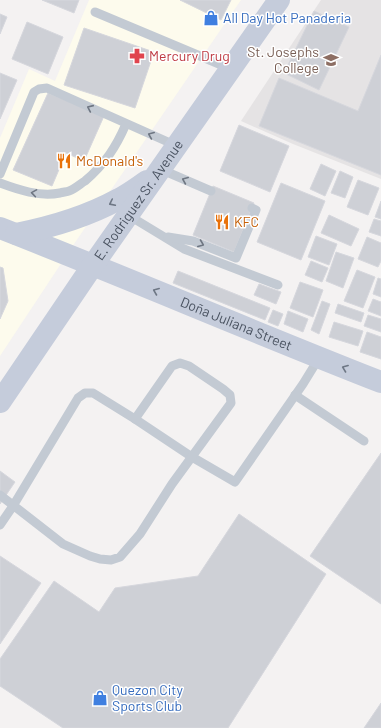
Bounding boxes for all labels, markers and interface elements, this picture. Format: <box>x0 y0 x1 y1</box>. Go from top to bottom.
shop icon: All Day Hot Panaderia <box>202 9 220 27</box>
place label: All Day Hot Panaderia <box>223 9 351 26</box>
place label: St. Josephs College <box>247 43 319 76</box>
pharmacy icon: Mercury Drug <box>128 47 146 65</box>
place label: Mercury Drug <box>149 47 230 64</box>
school or university icon: St. Josephs College <box>322 51 340 69</box>
one-way arrow <box>87 105 95 113</box>
one-way arrow <box>148 131 155 139</box>
street label: E. Rodriguez Sr. Avenue <box>90 136 186 263</box>
restaurant icon: McDonald's <box>55 152 73 170</box>
place label: McDonald's <box>76 152 144 169</box>
one-way arrow <box>182 177 190 185</box>
one-way arrow <box>31 189 37 198</box>
one-way arrow <box>109 198 116 205</box>
restaurant icon: KFC <box>213 213 231 231</box>
place label: KFC <box>234 213 259 230</box>
one-way arrow <box>196 239 204 247</box>
one-way arrow <box>153 288 160 296</box>
street label: Doña Juliana Street <box>178 293 295 354</box>
one-way arrow <box>341 364 348 372</box>
place label: Quezon City Sports Club <box>112 681 183 714</box>
shop icon: Quezon City Sports Club <box>91 689 109 707</box>

